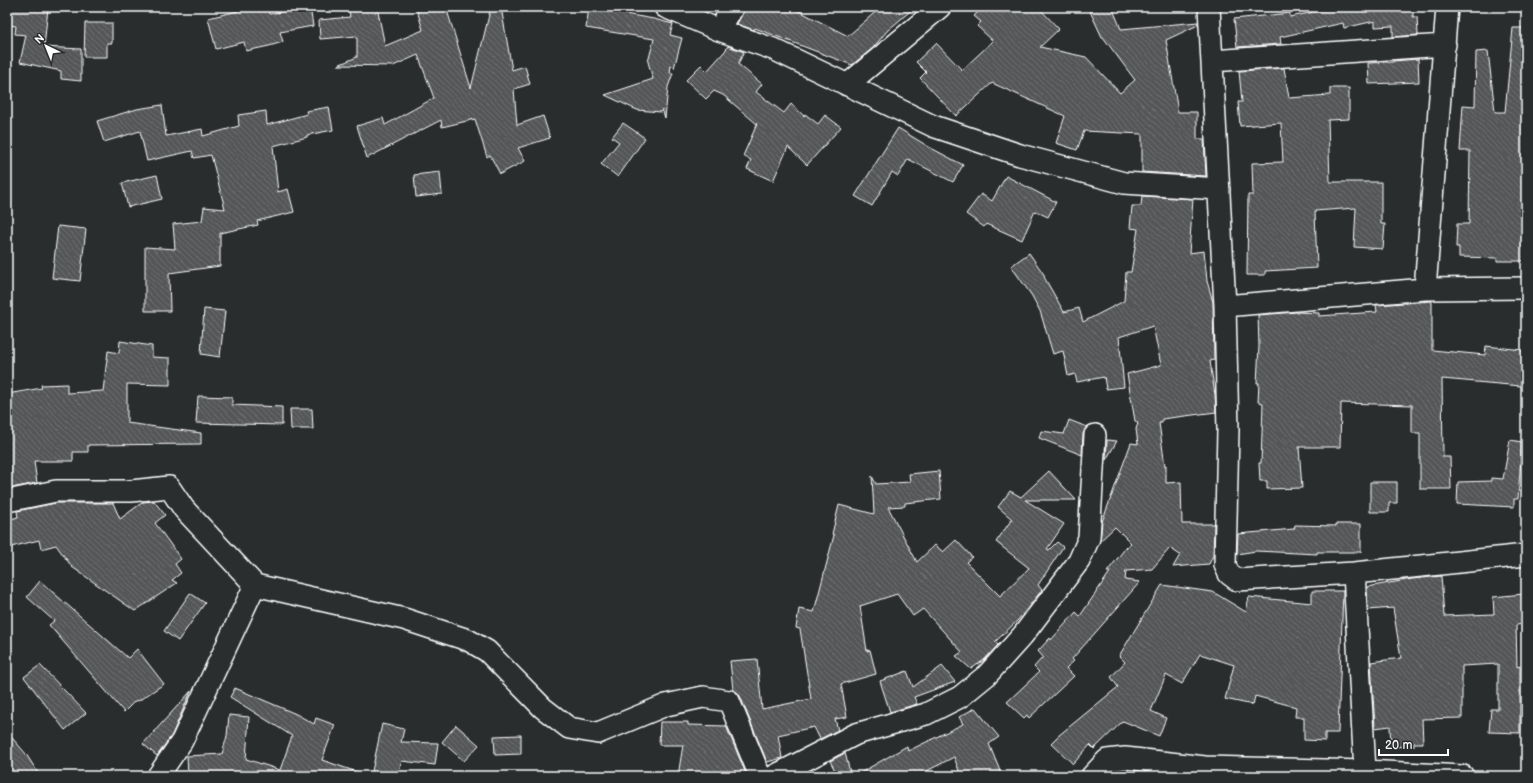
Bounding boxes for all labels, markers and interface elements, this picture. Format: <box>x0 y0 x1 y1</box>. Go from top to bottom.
north arrow <box>26 26 66 66</box>
text: N <box>32 31 47 47</box>
scale bar <box>1379 731 1448 757</box>
text: 20 m <box>1385 738 1412 753</box>

